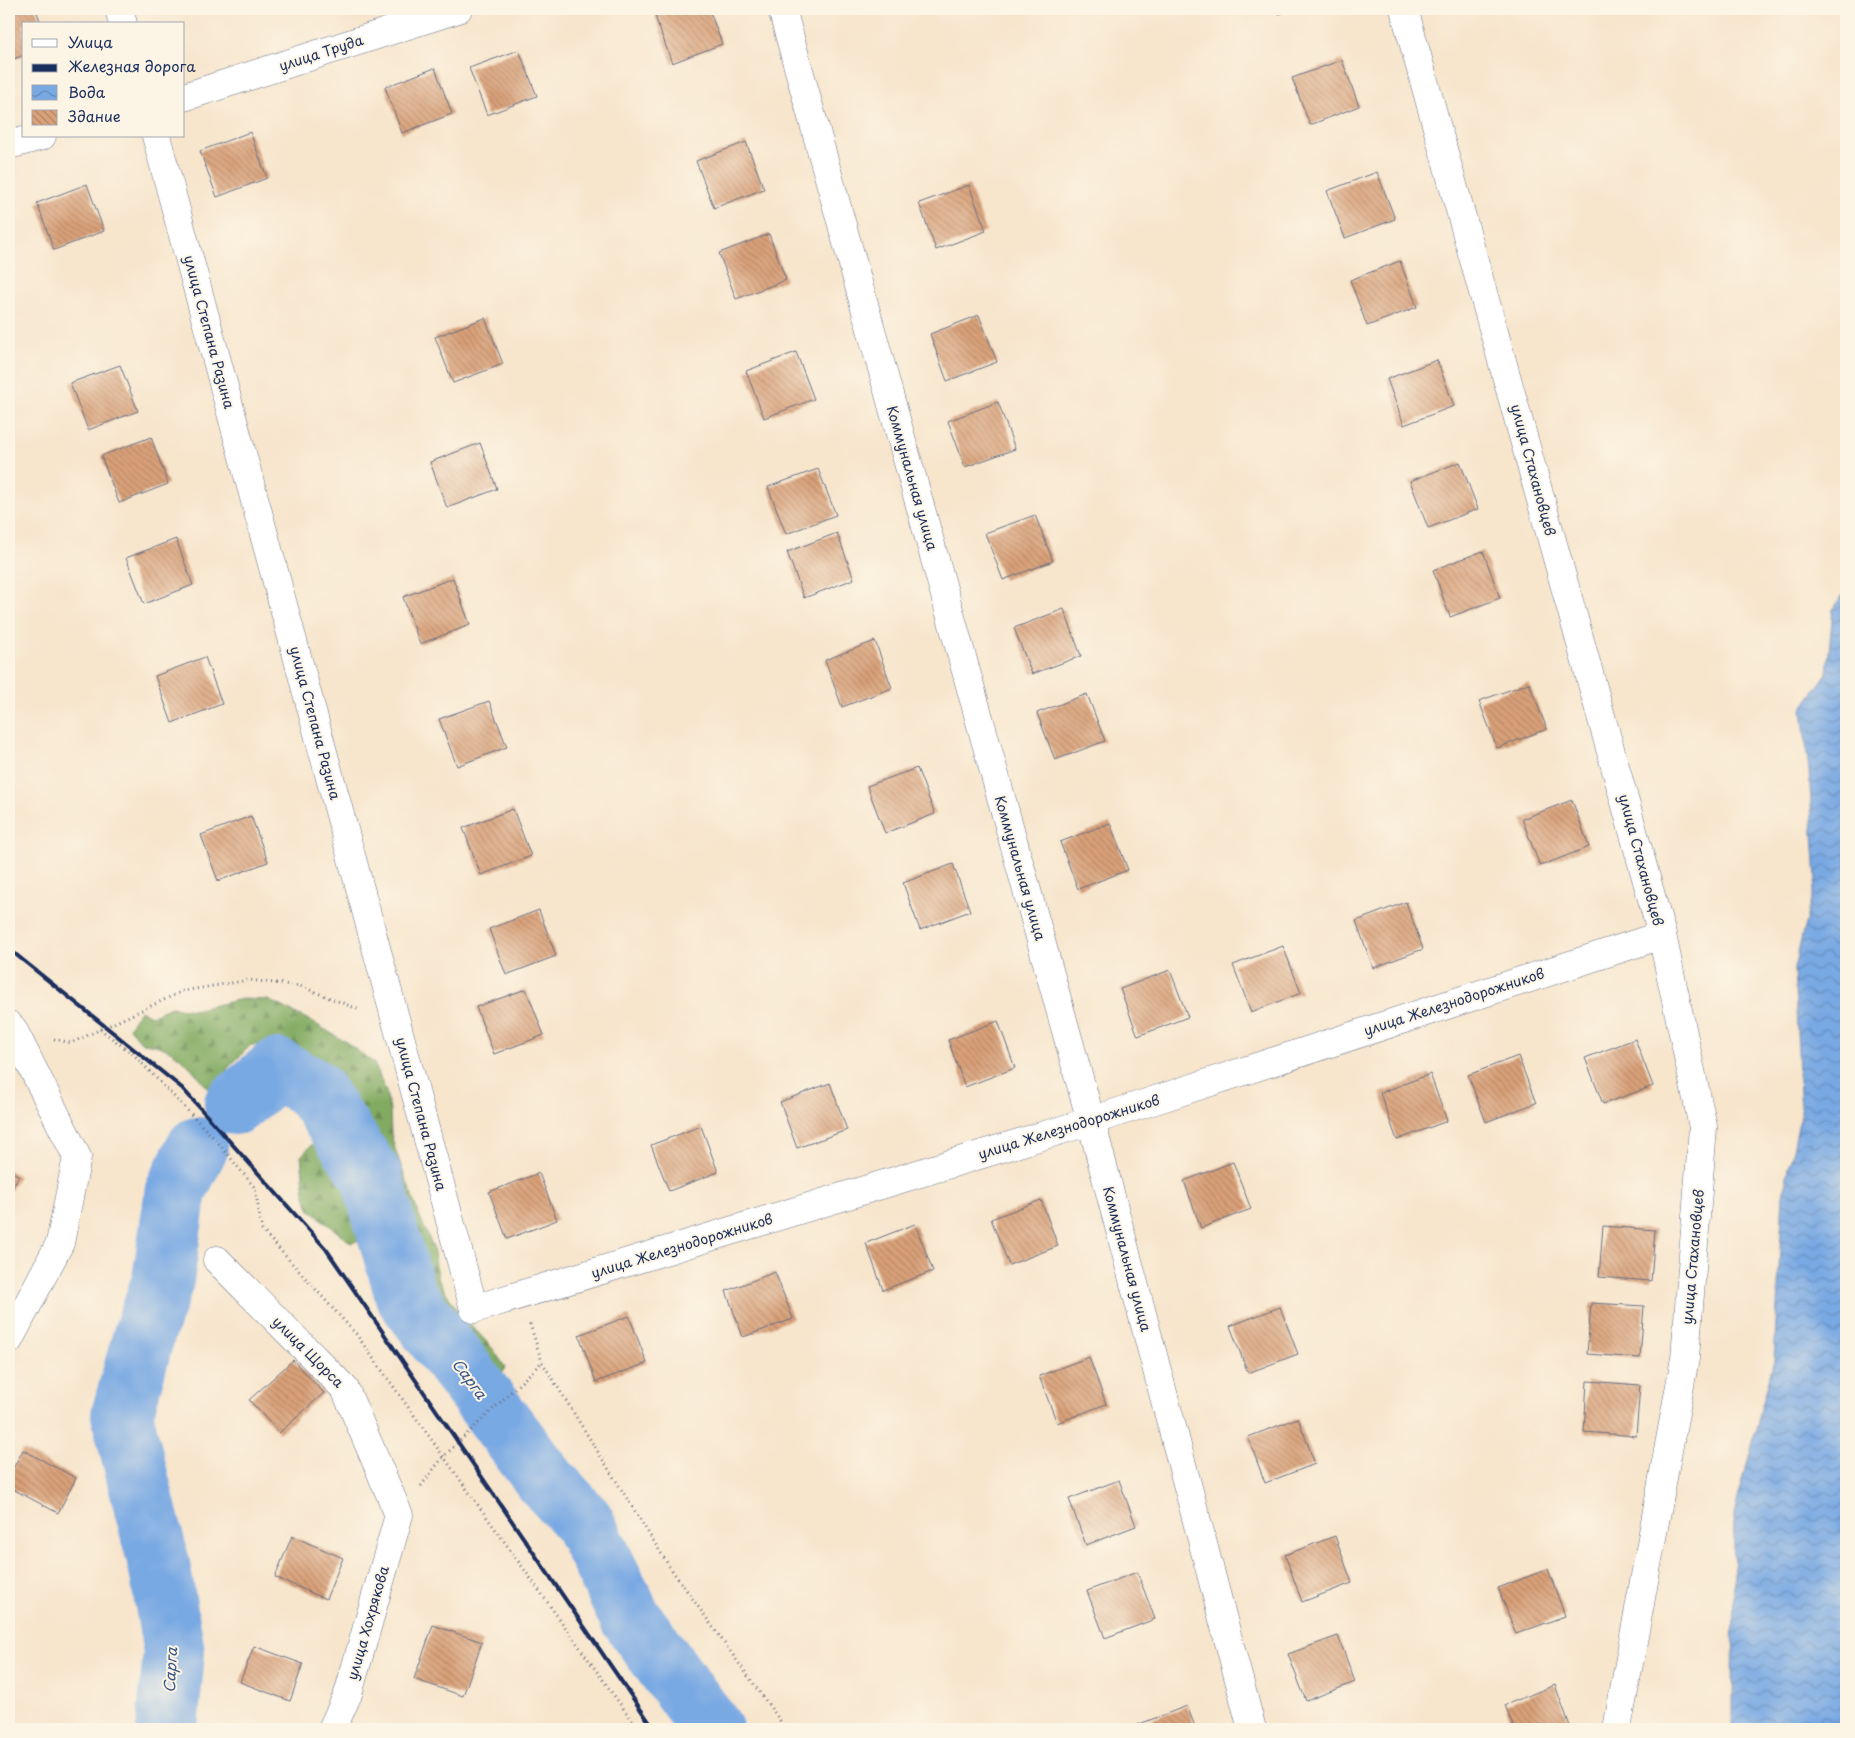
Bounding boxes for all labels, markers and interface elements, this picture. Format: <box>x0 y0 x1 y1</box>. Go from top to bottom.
legend <box>22 22 185 138</box>
street label: улица Труда <box>276 29 366 76</box>
text: Улица <box>68 30 113 53</box>
text: Железная дорога <box>68 54 196 77</box>
text: Вода <box>68 80 106 103</box>
text: Здание <box>68 104 121 127</box>
street label: улица Степана Разина <box>179 253 240 411</box>
street label: улица Стахановцев <box>1506 402 1561 538</box>
street label: Коммунальная улица <box>882 403 943 553</box>
street label: улица Степана Разина <box>285 644 346 802</box>
street label: улица Стахановцев <box>1614 792 1669 928</box>
street label: Коммунальная улица <box>990 793 1051 943</box>
street label: улица Железнодорожников <box>1361 962 1547 1041</box>
street label: улица Степана Разина <box>391 1035 452 1193</box>
street label: улица Железнодорожников <box>975 1089 1162 1164</box>
street label: Коммунальная улица <box>1098 1184 1157 1334</box>
street label: улица Стахановцев <box>1676 1188 1709 1326</box>
street label: улица Железнодорожников <box>588 1208 775 1283</box>
street label: улица Щорса <box>268 1311 349 1392</box>
water label: Сарга <box>447 1353 493 1404</box>
street label: улица Хохрякова <box>341 1563 394 1682</box>
water label: Сарга <box>157 1646 182 1693</box>

